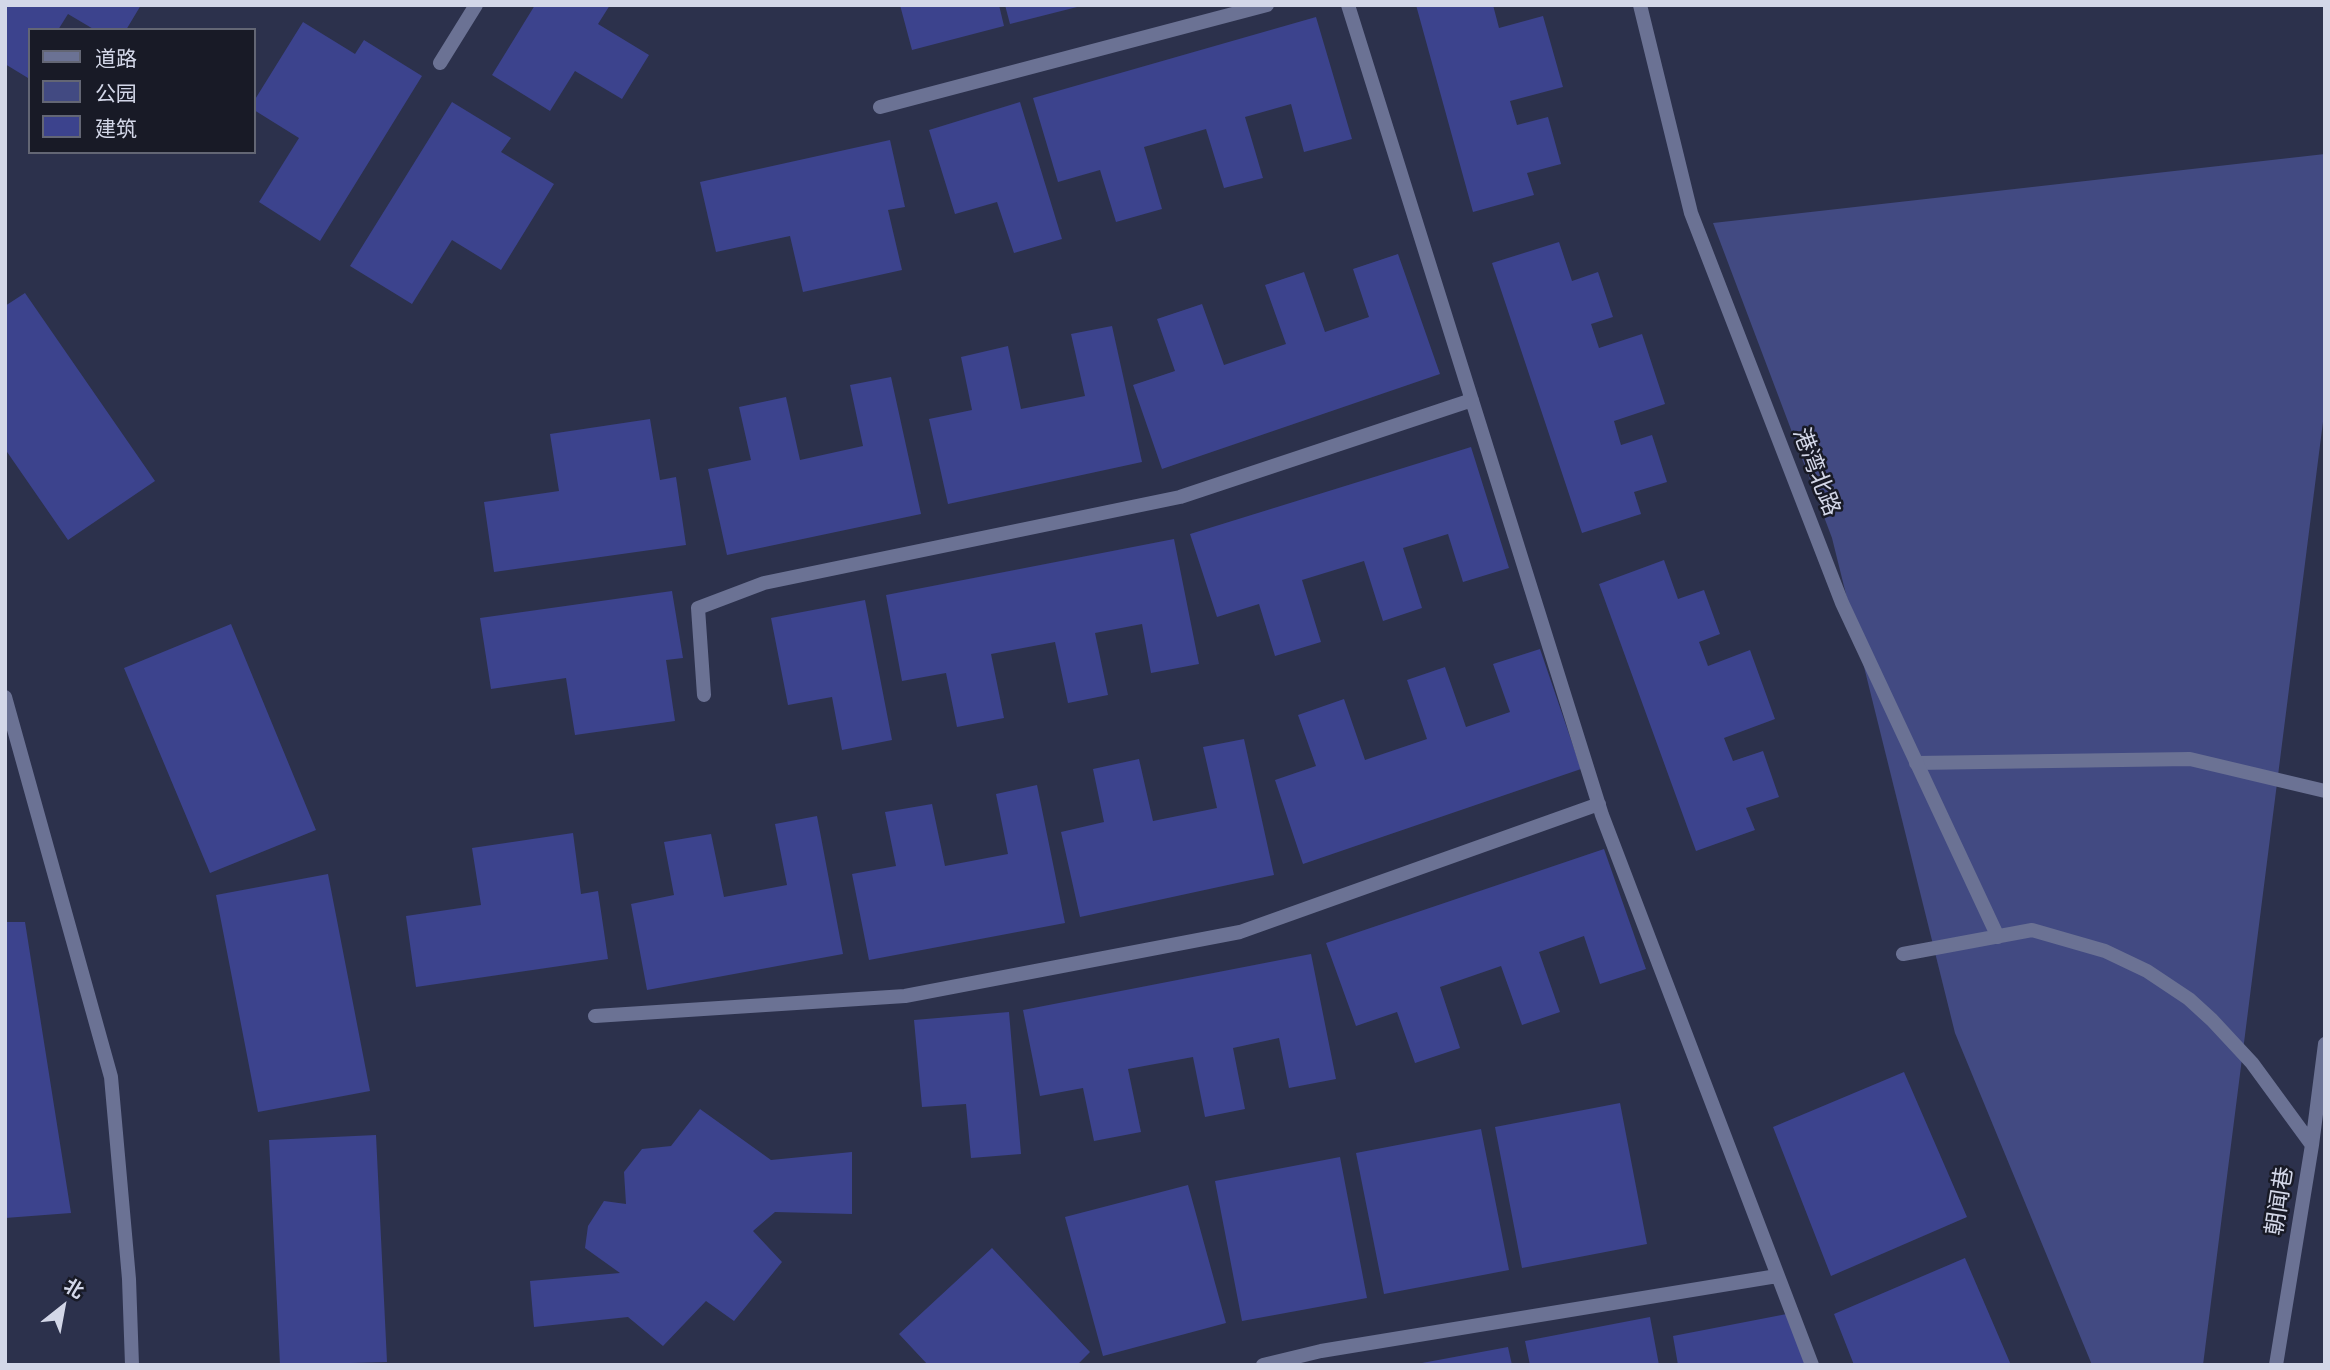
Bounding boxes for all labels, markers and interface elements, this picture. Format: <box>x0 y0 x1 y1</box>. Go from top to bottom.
legend <box>28 28 256 154</box>
text: 道路 <box>95 46 137 71</box>
text: 公园 <box>95 81 137 106</box>
text: 建筑 <box>95 116 137 141</box>
street label: 港湾北路 <box>1787 424 1845 520</box>
street label: 朝闻巷 <box>2261 1165 2299 1237</box>
north arrow <box>28 1272 98 1342</box>
text: 北 <box>60 1274 88 1303</box>

